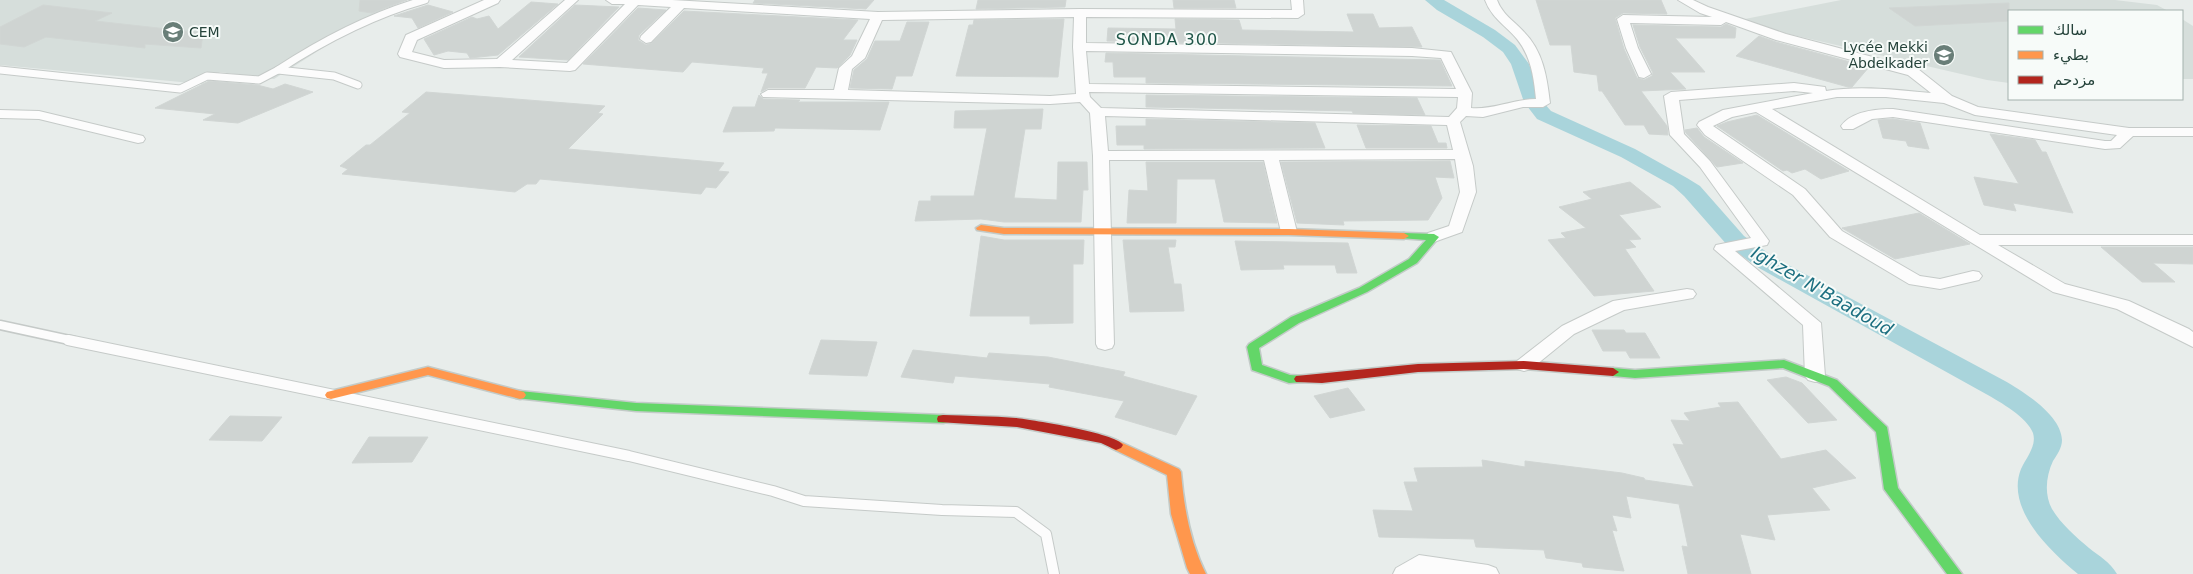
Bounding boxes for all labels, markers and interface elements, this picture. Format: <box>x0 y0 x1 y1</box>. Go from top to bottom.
legend <box>2008 10 2183 100</box>
school or university icon: CEM <box>161 20 185 44</box>
text: سالك <box>2053 21 2087 39</box>
place label: CEM <box>189 24 220 40</box>
district label: SONDA 300 <box>1116 30 1218 49</box>
place label: Lycée Mekki Abdelkader <box>1843 39 1928 71</box>
school or university icon: Lycée Mekki Abdelkader <box>1932 43 1956 67</box>
text: بطيء <box>2053 46 2089 65</box>
text: مزدحم <box>2053 71 2095 89</box>
water label: Ighzer N'Baadoud <box>1748 242 1897 340</box>

